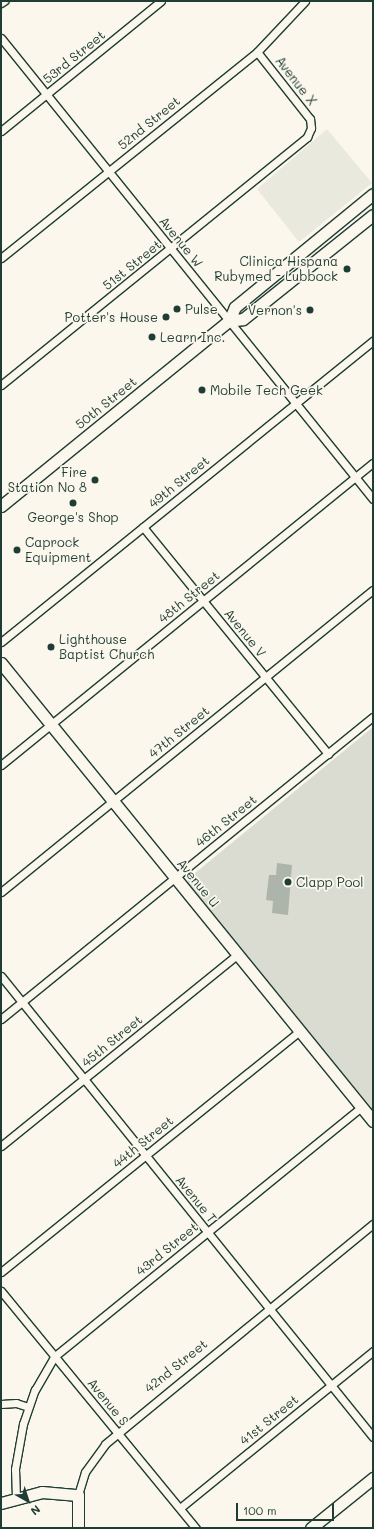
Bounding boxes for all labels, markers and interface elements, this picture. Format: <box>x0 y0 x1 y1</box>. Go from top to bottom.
street label: 53rd Street <box>40 27 108 87</box>
street label: Avenue X <box>272 53 320 109</box>
street label: 52nd Street <box>115 93 183 153</box>
street label: Avenue W <box>156 214 206 270</box>
street label: 51st Street <box>100 237 164 293</box>
place label: Clinica Hispana Rubymed - Lubbock <box>214 254 338 285</box>
marker: Clinica Hispana Rubymed - Lubbock <box>341 263 353 275</box>
place label: Pulse <box>185 301 218 317</box>
place label: Vernon's <box>248 302 302 318</box>
marker: Pulse <box>172 304 182 314</box>
marker: Vernon's <box>305 305 315 315</box>
place label: Potter's House <box>65 309 158 325</box>
marker: Potter's House <box>161 312 171 322</box>
place label: Learn Inc. <box>160 329 225 345</box>
marker: Learn Inc. <box>147 332 157 342</box>
street label: 50th Street <box>72 374 140 432</box>
place label: Mobile Tech Geek <box>210 382 323 398</box>
marker: Mobile Tech Geek <box>197 385 207 395</box>
street label: 49th Street <box>145 453 213 511</box>
place label: Fire Station No 8 <box>8 465 87 496</box>
marker: Fire Station No 8 <box>90 475 100 485</box>
marker: George's Shop <box>68 498 78 508</box>
place label: George's Shop <box>27 509 119 525</box>
place label: Caprock Equipment <box>25 535 91 566</box>
marker: Caprock Equipment <box>12 545 22 555</box>
street label: 48th Street <box>155 568 223 626</box>
street label: Avenue V <box>221 606 269 660</box>
place label: Lighthouse Baptist Church <box>59 632 154 663</box>
marker: Lighthouse Baptist Church <box>46 642 56 652</box>
street label: 47th Street <box>146 703 212 761</box>
street label: 46th Street <box>192 792 260 850</box>
street label: Avenue U <box>174 856 222 910</box>
place label: Clapp Pool <box>296 874 363 890</box>
marker: Clapp Pool <box>283 877 293 887</box>
street label: 45th Street <box>78 1012 146 1070</box>
street label: 44th Street <box>109 1113 177 1171</box>
street label: Avenue T <box>172 1172 220 1226</box>
street label: 43rd Street <box>133 1219 201 1279</box>
street label: 42nd Street <box>142 1336 210 1396</box>
street label: Avenue S <box>84 1375 132 1429</box>
street label: 41st Street <box>236 1392 302 1448</box>
north arrow <box>8 1481 48 1521</box>
scale bar <box>238 1495 336 1521</box>
text: N <box>28 1502 44 1519</box>
text: 100 m <box>243 1502 277 1518</box>

